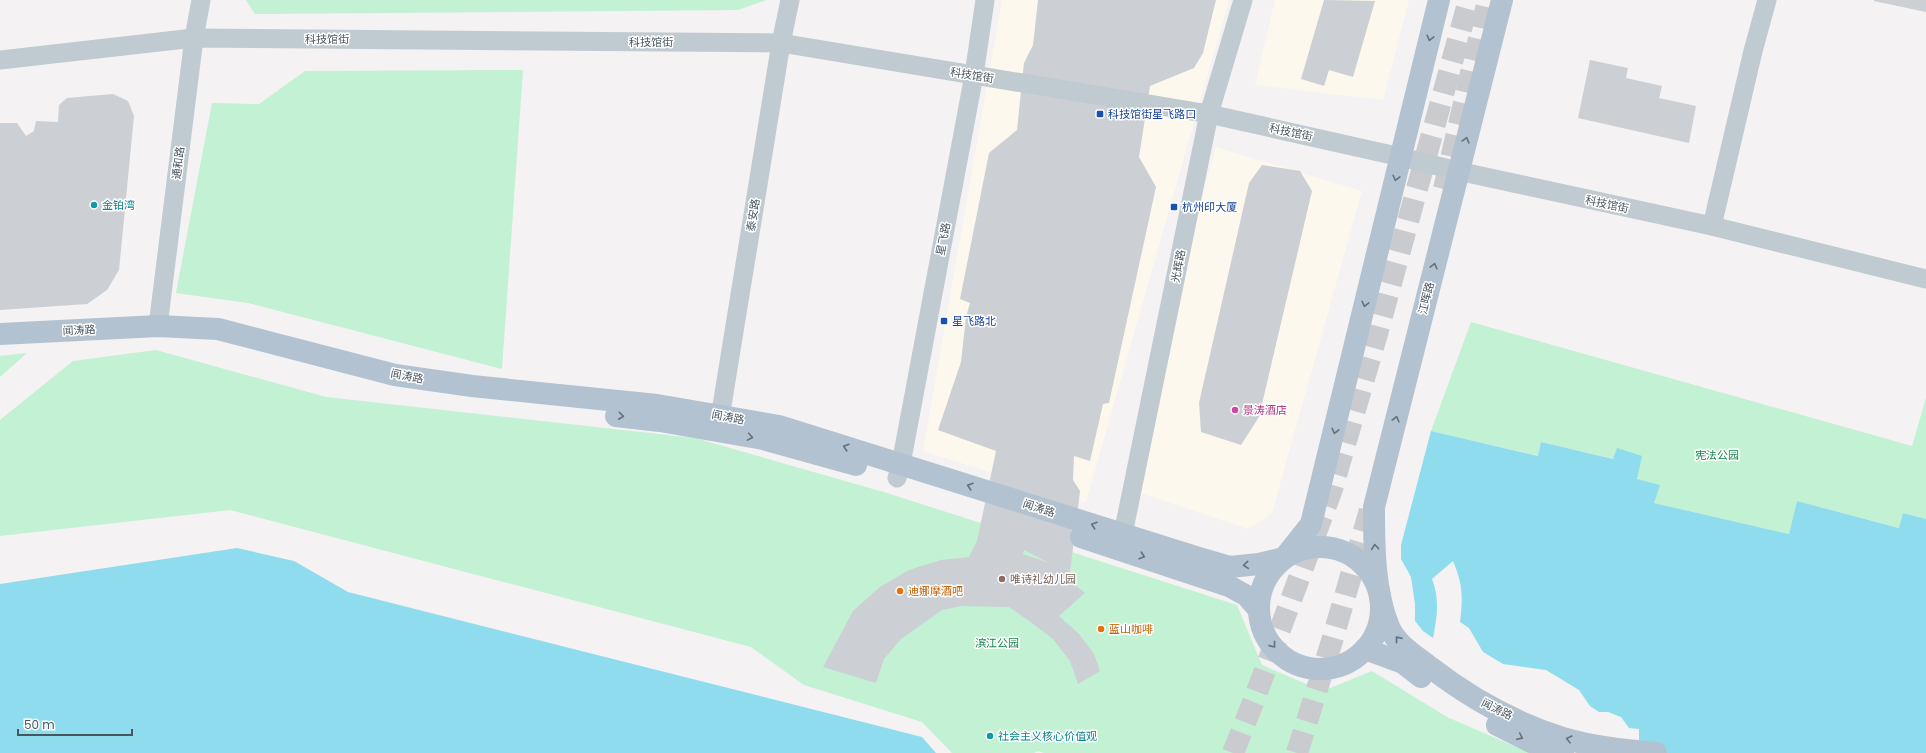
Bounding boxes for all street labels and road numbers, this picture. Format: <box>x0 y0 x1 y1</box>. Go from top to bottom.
street label: 科技馆街 <box>305 31 349 47</box>
street label: 科技馆街 <box>629 34 673 50</box>
street label: 科技馆街 <box>949 64 995 86</box>
street label: 科技馆街 <box>1268 120 1314 144</box>
street label: 通和路 <box>168 146 188 180</box>
street label: 科技馆街 <box>1584 192 1630 216</box>
street label: 泰安路 <box>743 197 763 233</box>
street label: 星飞路 <box>932 221 954 257</box>
street label: 光辉路 <box>1167 248 1189 284</box>
street label: 江晖路 <box>1414 280 1438 316</box>
street label: 闻涛路 <box>62 321 96 339</box>
street label: 闻涛路 <box>389 365 425 387</box>
street label: 闻涛路 <box>710 406 746 428</box>
street label: 闻涛路 <box>1021 495 1057 521</box>
street label: 闻涛路 <box>1479 695 1515 723</box>

